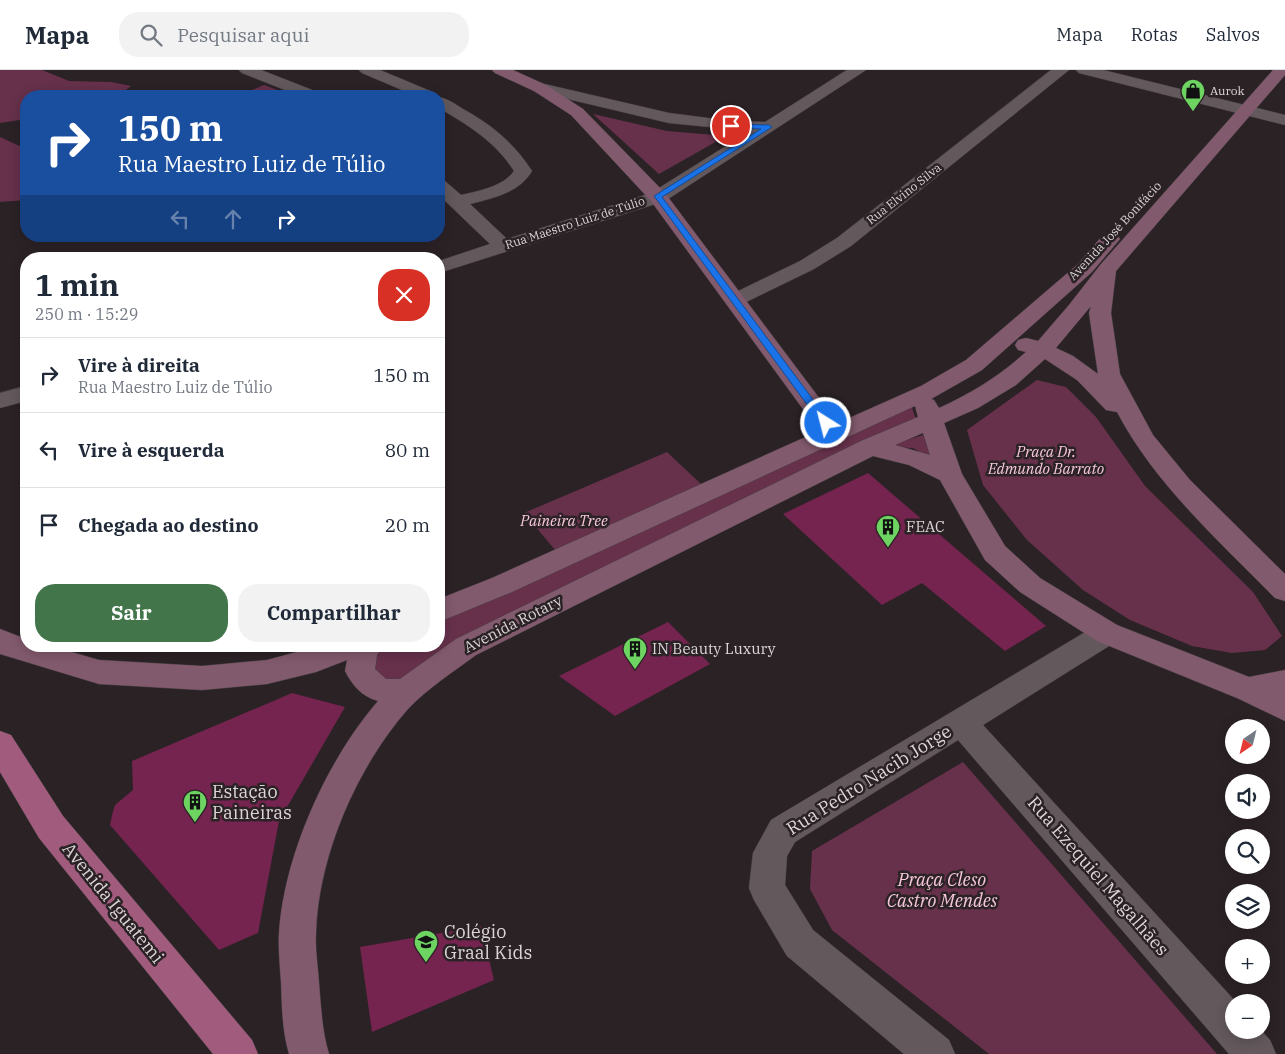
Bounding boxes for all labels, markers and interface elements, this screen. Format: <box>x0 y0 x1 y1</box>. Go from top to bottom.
search box <box>119 12 469 57</box>
text: Mapa <box>25 19 89 51</box>
icon: search <box>137 21 165 49</box>
text: Pesquisar aqui <box>177 23 309 47</box>
text: Mapa <box>1056 23 1103 46</box>
text: Rotas <box>1131 23 1178 46</box>
text: Salvos <box>1206 23 1260 46</box>
shop icon: Aurok <box>1180 78 1206 112</box>
place label: Aurok <box>1210 83 1245 98</box>
text: 150 m <box>118 105 223 151</box>
pin <box>710 105 752 147</box>
icon: right <box>35 110 100 175</box>
icon: arrive <box>717 112 745 140</box>
text: Rua Maestro Luiz de Túlio <box>118 149 385 178</box>
street label: Rua Elvino Silva <box>863 160 944 227</box>
street label: Avenida José Bonifácio <box>1065 178 1164 283</box>
street label: Rua Maestro Luiz de Túlio <box>503 193 647 252</box>
icon: left <box>166 205 194 233</box>
icon: ahead <box>219 205 247 233</box>
icon: right <box>272 205 300 233</box>
text: 1 min <box>35 265 119 304</box>
button: close <box>378 269 430 321</box>
text: 250 m · 15:29 <box>35 304 138 324</box>
text: Vire à direita <box>78 353 200 377</box>
icon: right <box>35 361 63 389</box>
text: 150 m <box>373 363 430 387</box>
text: Rua Maestro Luiz de Túlio <box>78 377 272 397</box>
position arrow <box>799 396 851 448</box>
icon: left <box>35 436 63 464</box>
text: Vire à esquerda <box>78 438 225 462</box>
text: 80 m <box>385 438 430 462</box>
park label: Praça Dr. Edmundo Barrato <box>987 442 1104 478</box>
icon: arrive <box>35 511 63 539</box>
park label: Paineira Tree <box>519 511 608 530</box>
text: Chegada ao destino <box>78 513 259 537</box>
text: 20 m <box>385 513 430 537</box>
building icon: FEAC <box>875 514 901 548</box>
place label: FEAC <box>906 517 945 536</box>
button: Sair <box>35 584 228 642</box>
button: Compartilhar <box>238 584 430 642</box>
street label: Avenida Rotary <box>460 591 565 656</box>
building icon: IN Beauty Luxury <box>622 636 648 670</box>
place label: IN Beauty Luxury <box>652 639 776 658</box>
street label: Rua Pedro Nacib Jorge <box>782 719 956 840</box>
north arrow <box>1225 719 1270 764</box>
map controls <box>1225 719 1270 1039</box>
button: sound <box>1225 774 1270 819</box>
place label: Estação Paineiras <box>212 780 292 824</box>
building icon: Estação Paineiras <box>182 789 208 823</box>
street label: Rua Ezequiel Magalhães <box>1023 791 1174 960</box>
button: search <box>1225 829 1270 874</box>
street label: Avenida Iguatemi <box>58 838 169 968</box>
park label: Praça Cleso Castro Mendes <box>887 868 998 912</box>
button: layers <box>1225 884 1270 929</box>
place label: Colégio Graal Kids <box>444 920 532 964</box>
school or university icon: Colégio Graal Kids <box>413 929 439 963</box>
button: + <box>1225 939 1270 984</box>
button: − <box>1225 994 1270 1039</box>

